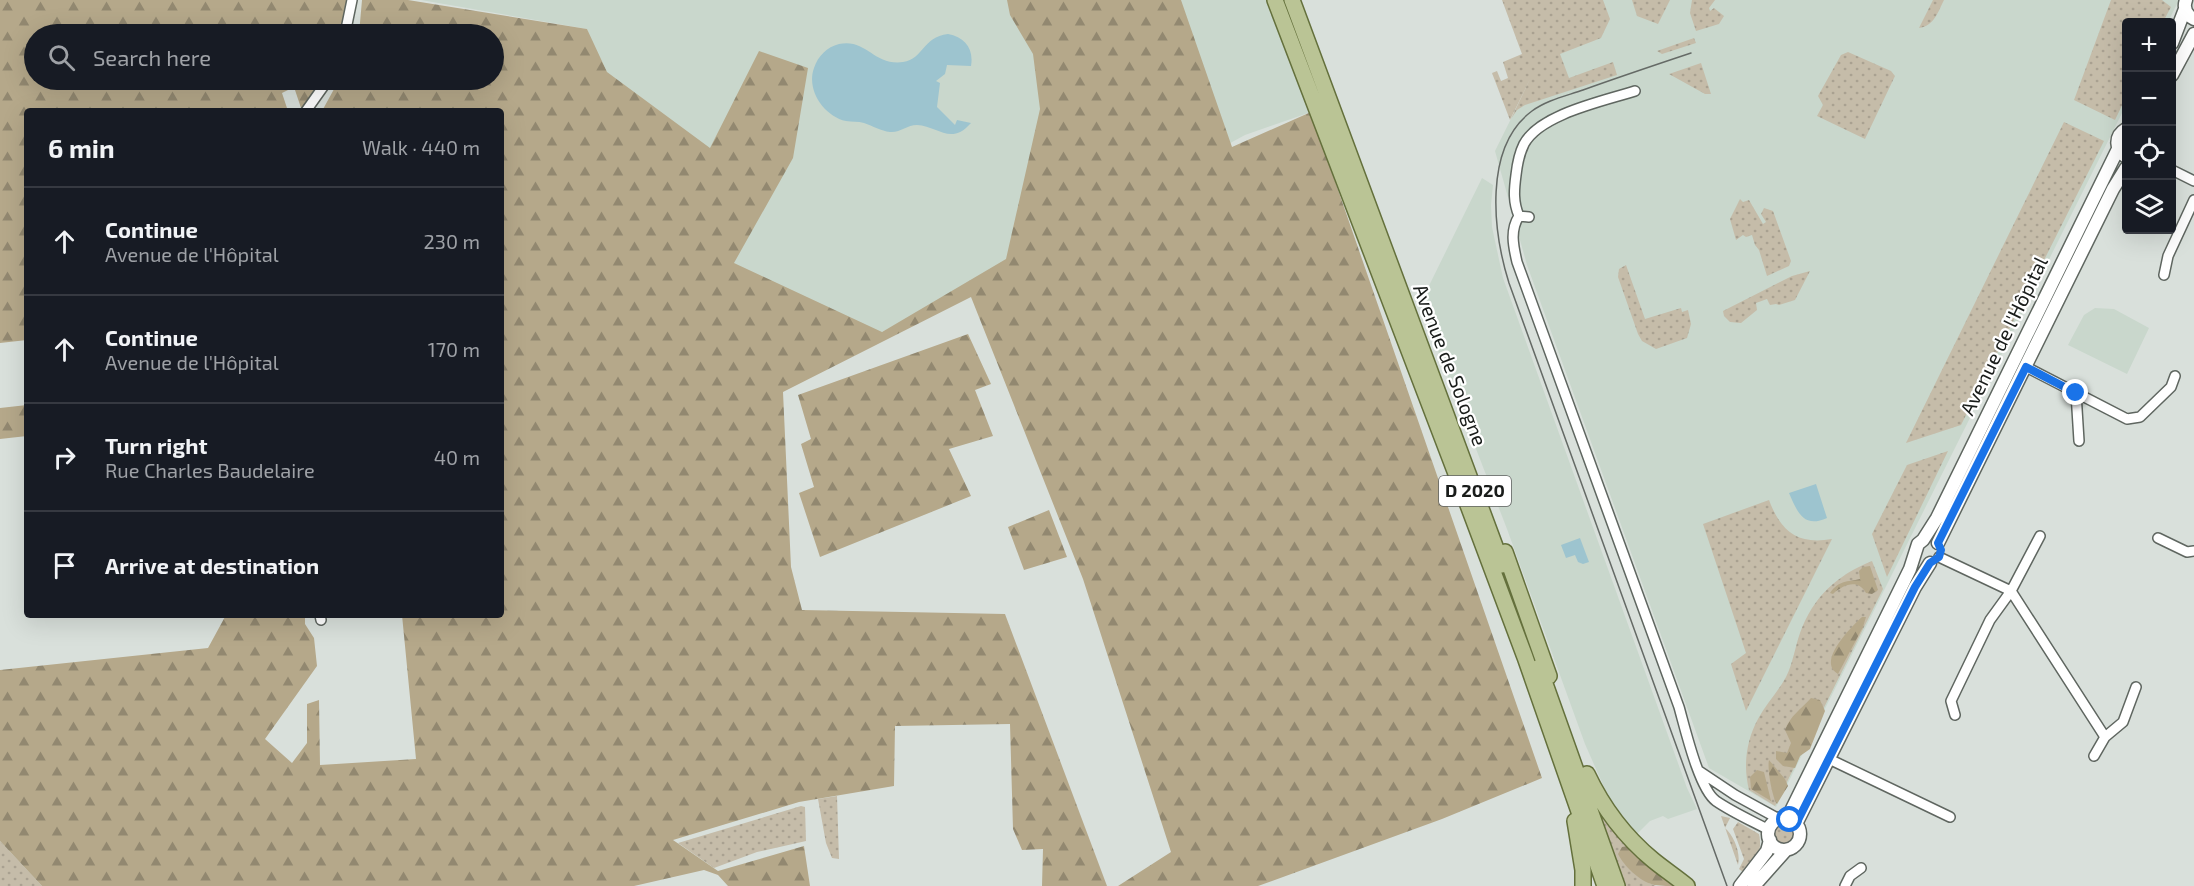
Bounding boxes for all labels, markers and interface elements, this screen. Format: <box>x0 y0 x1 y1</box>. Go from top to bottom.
map controls <box>2122 18 2176 234</box>
button: + <box>2122 18 2176 72</box>
search box <box>24 24 504 90</box>
icon: search <box>45 41 78 74</box>
text: Search here <box>93 44 211 70</box>
button: − <box>2122 72 2176 126</box>
button: locate <box>2122 126 2176 180</box>
text: 6 min <box>48 132 115 163</box>
text: Walk · 440 m <box>362 135 480 159</box>
button: layers <box>2122 180 2176 234</box>
text: Continue <box>105 216 198 242</box>
icon: ahead <box>48 225 81 258</box>
text: 230 m <box>424 229 480 253</box>
text: Avenue de l'Hôpital <box>105 242 279 266</box>
street label: Avenue de l'Hôpital <box>1954 252 2052 419</box>
street label: Avenue de Sologne <box>1409 280 1493 449</box>
text: Continue <box>105 324 198 350</box>
icon: ahead <box>48 333 81 366</box>
text: 170 m <box>428 337 480 361</box>
text: Avenue de l'Hôpital <box>105 350 279 374</box>
route end <box>2062 379 2088 405</box>
text: Turn right <box>105 432 207 458</box>
icon: right <box>48 441 81 474</box>
text: 40 m <box>434 445 480 469</box>
text: Rue Charles Baudelaire <box>105 458 315 482</box>
road number: D 2020 <box>1439 476 1511 506</box>
icon: arrive <box>48 549 81 582</box>
text: Arrive at destination <box>105 552 319 578</box>
route start <box>1776 806 1802 832</box>

